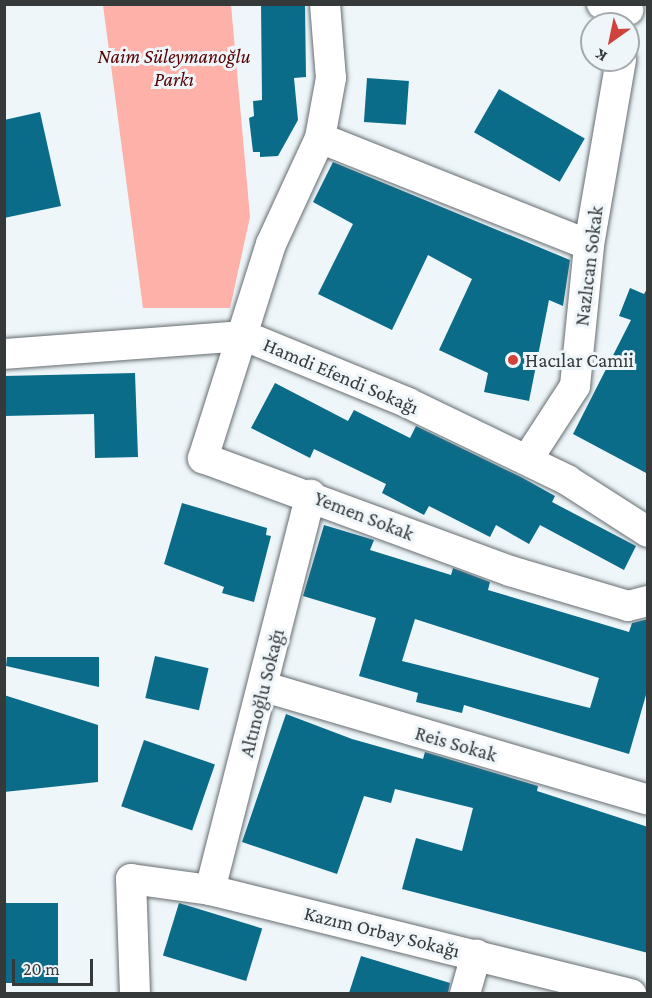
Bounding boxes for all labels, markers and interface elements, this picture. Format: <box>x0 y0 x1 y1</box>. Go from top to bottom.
north arrow <box>580 12 640 72</box>
park label: Naim Süleymanoğlu Parkı <box>98 45 250 92</box>
text: K <box>592 46 610 66</box>
street label: Nazlıcan Sokak <box>570 205 608 327</box>
street label: Hamdi Efendi Sokağı <box>260 332 422 420</box>
place label: Hacılar Camii <box>525 348 634 372</box>
marker: Hacılar Camii <box>506 353 520 367</box>
street label: Yemen Sokak <box>311 486 417 546</box>
street label: Altınoğlu Sokağı <box>234 626 290 760</box>
street label: Reis Sokak <box>412 721 500 767</box>
street label: Kazım Orbay Sokağı <box>302 901 462 963</box>
scale bar <box>15 947 96 985</box>
text: 20 m <box>23 959 60 979</box>

